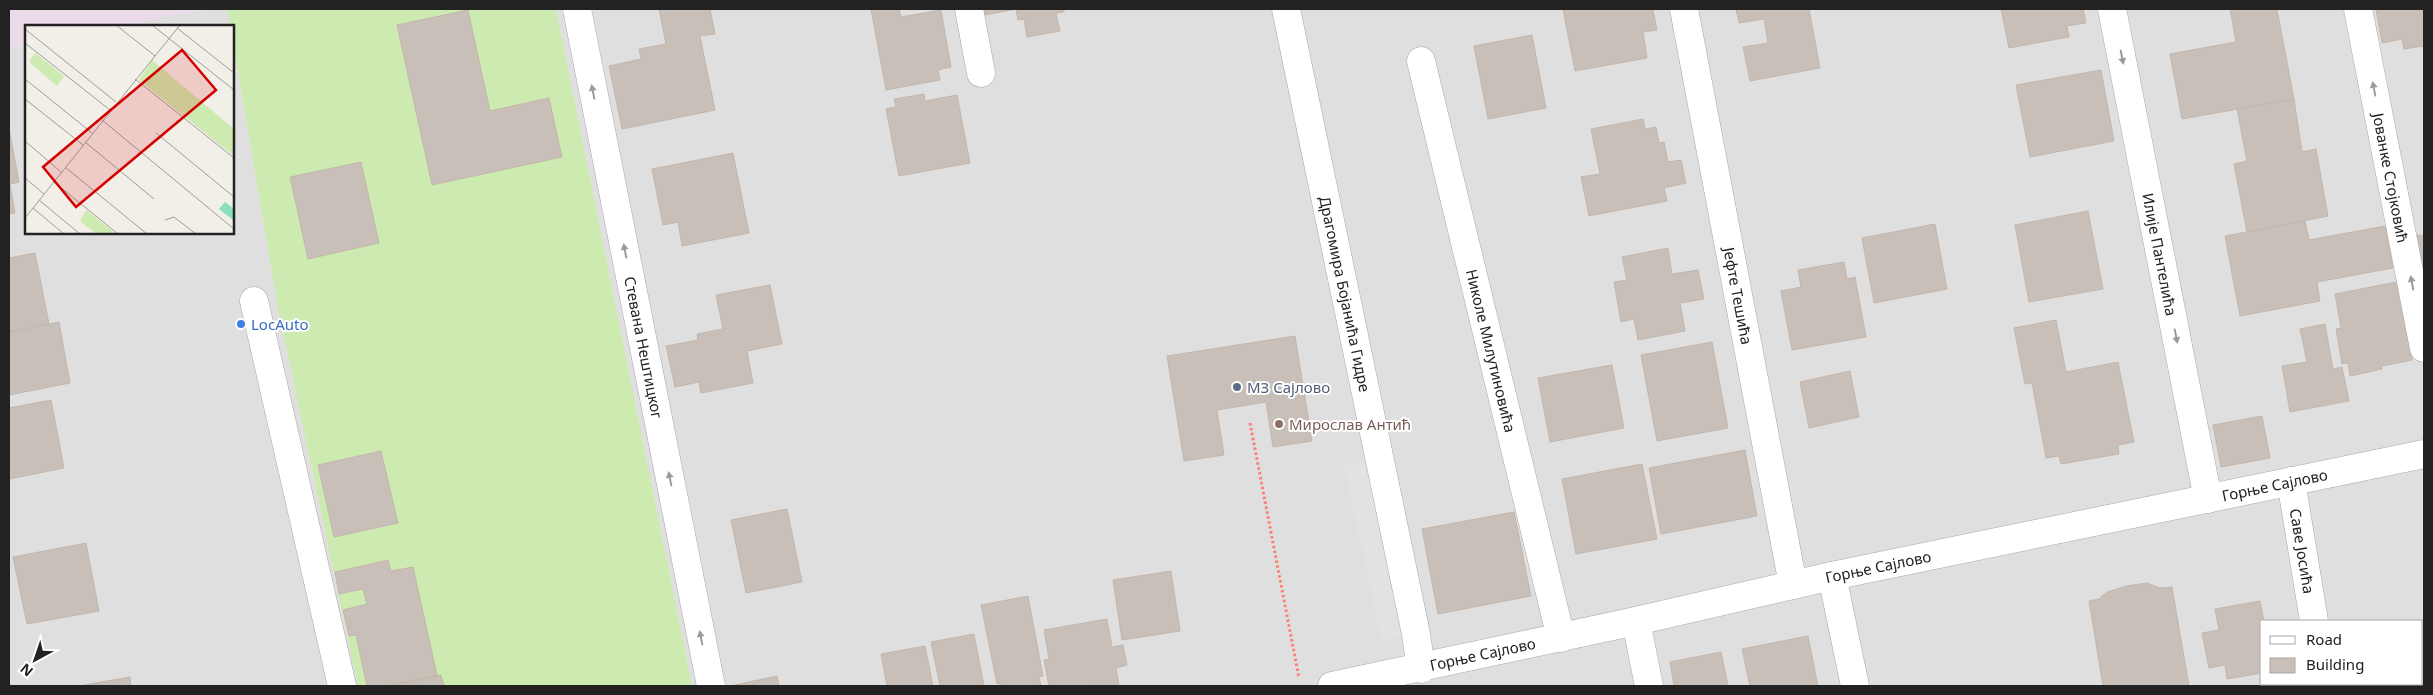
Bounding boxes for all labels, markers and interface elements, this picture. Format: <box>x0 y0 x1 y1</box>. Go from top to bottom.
inset map <box>25 25 234 234</box>
one-way arrow <box>2118 49 2126 65</box>
one-way arrow <box>2370 82 2378 97</box>
one-way arrow <box>589 83 597 99</box>
street label: Јованке Стојковић <box>2368 109 2413 244</box>
street label: Илије Пантелића <box>2138 191 2182 318</box>
street label: Драгомира Бојанића Гидре <box>1315 194 1375 394</box>
one-way arrow <box>620 243 628 259</box>
street label: Јефте Тешића <box>1719 244 1757 346</box>
street label: Николе Милутиновића <box>1462 267 1521 434</box>
street label: Стевана Нештицког <box>620 275 668 421</box>
one-way arrow <box>2407 275 2415 291</box>
place label: LocAuto <box>251 314 308 334</box>
marker: LocAuto <box>235 318 247 330</box>
one-way arrow <box>2172 329 2180 344</box>
place label: МЗ Сајлово <box>1247 377 1330 397</box>
marker: МЗ Сајлово <box>1231 381 1243 393</box>
place label: Мирослав Антић <box>1289 414 1411 434</box>
marker: Мирослав Антић <box>1273 418 1285 430</box>
street label: Горње Сајлово <box>2220 464 2330 505</box>
one-way arrow <box>666 471 674 487</box>
street label: Саве Јосића <box>2286 507 2319 595</box>
street label: Горње Сајлово <box>1823 546 1933 587</box>
legend <box>2260 620 2423 685</box>
text: Road <box>2306 629 2342 649</box>
one-way arrow <box>697 630 705 646</box>
street label: Горње Сајлово <box>1428 633 1537 675</box>
north arrow <box>10 635 60 685</box>
text: Building <box>2306 654 2364 674</box>
text: N <box>16 659 37 681</box>

